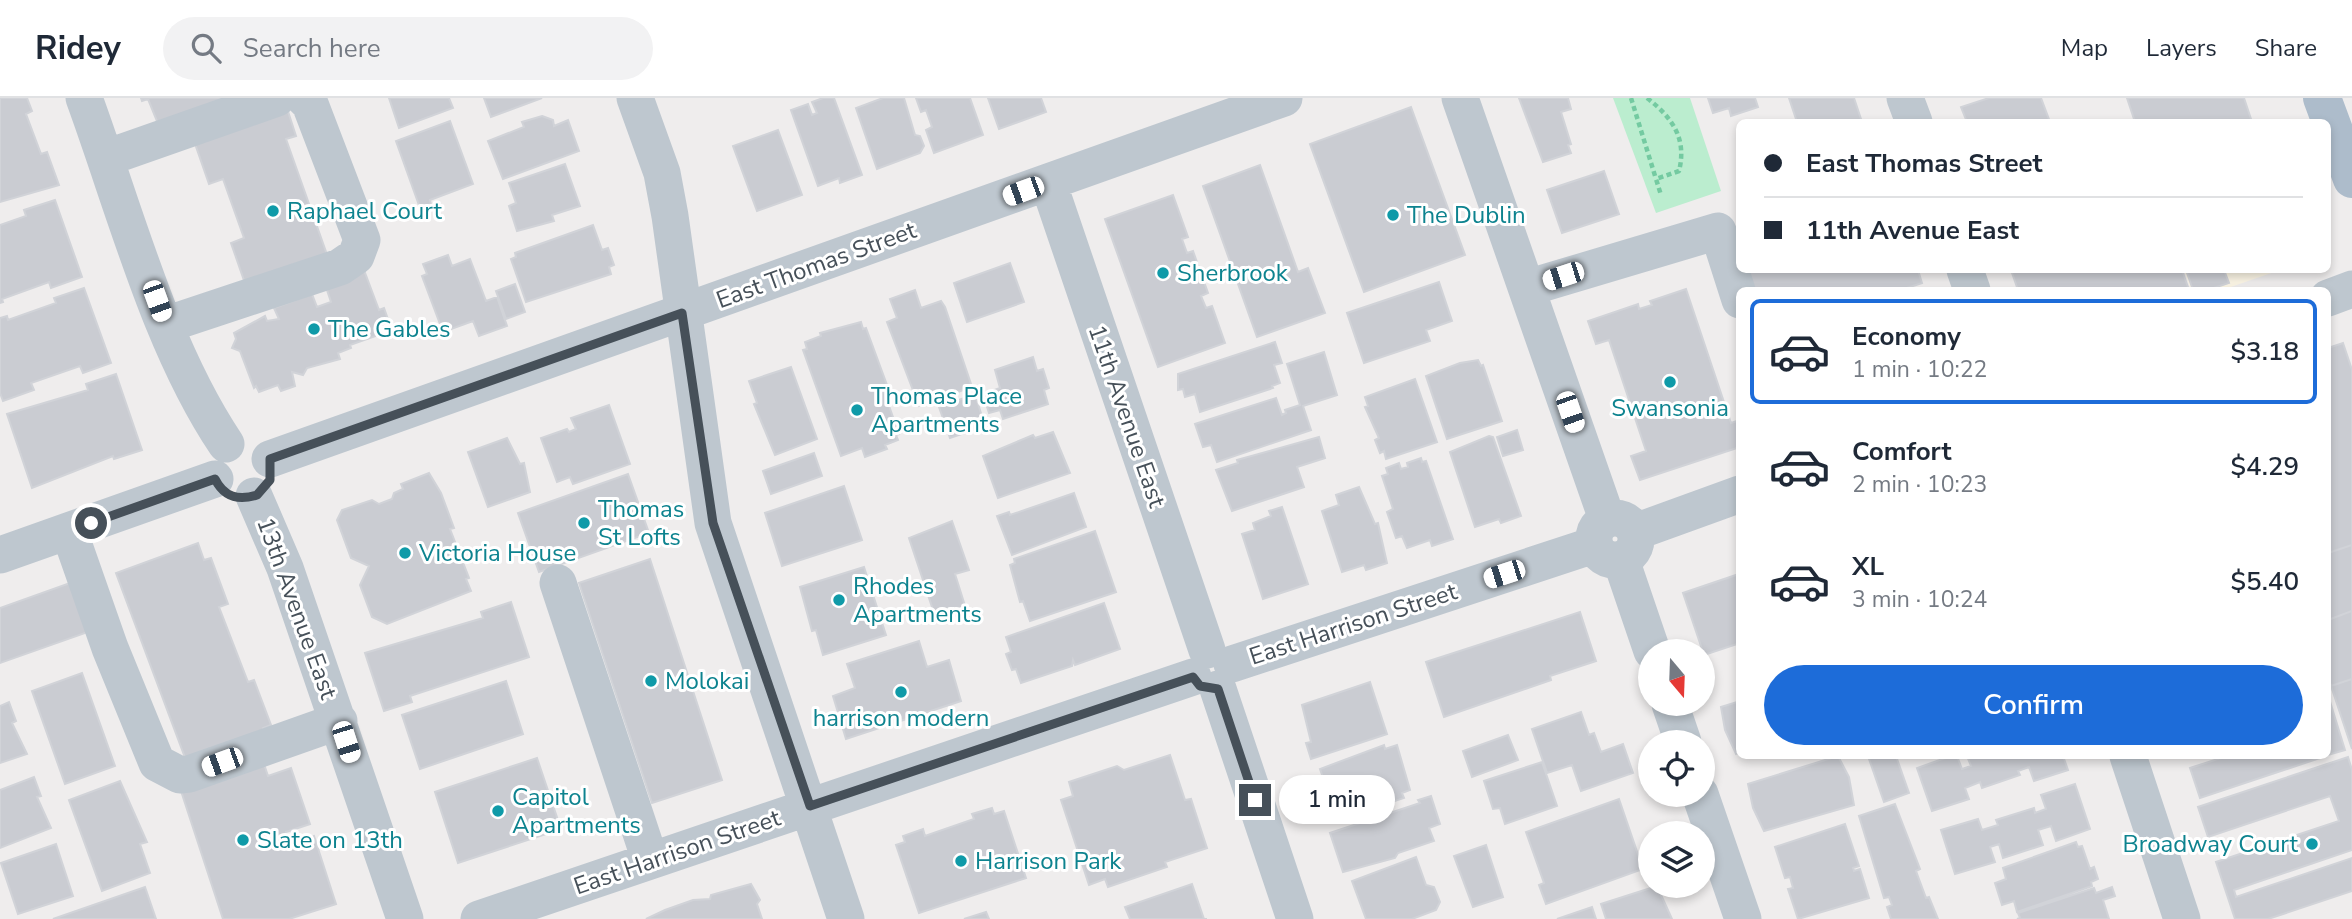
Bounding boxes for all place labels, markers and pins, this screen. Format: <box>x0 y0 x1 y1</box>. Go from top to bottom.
place label: Raphael Court <box>287 195 442 227</box>
place label: The Dublin <box>1407 199 1526 231</box>
marker: Raphael Court <box>265 203 281 219</box>
marker: The Dublin <box>1385 207 1401 223</box>
place label: Sherbrook <box>1177 257 1289 289</box>
marker: Sherbrook <box>1155 265 1171 281</box>
place label: The Gables <box>328 313 450 345</box>
marker: The Gables <box>306 321 322 337</box>
marker: Swansonia <box>1662 374 1678 390</box>
place label: Thomas Place Apartments <box>871 380 1022 440</box>
place label: Swansonia <box>1611 392 1729 424</box>
marker: Thomas Place Apartments <box>849 402 865 418</box>
place label: Thomas St Lofts <box>598 493 684 553</box>
marker: Thomas St Lofts <box>576 515 592 531</box>
place label: Victoria House <box>418 537 576 569</box>
marker: Victoria House <box>397 545 413 561</box>
place label: Rhodes Apartments <box>853 570 982 630</box>
marker: Rhodes Apartments <box>831 592 847 608</box>
place label: Molokai <box>665 665 749 697</box>
marker: Molokai <box>643 673 659 689</box>
marker: harrison modern <box>893 684 909 700</box>
place label: harrison modern <box>813 702 989 734</box>
place label: Capitol Apartments <box>512 781 641 841</box>
marker: Capitol Apartments <box>490 803 506 819</box>
place label: Slate on 13th <box>257 824 403 856</box>
place label: Broadway Court <box>2122 828 2299 860</box>
marker: Slate on 13th <box>235 832 251 848</box>
marker: Broadway Court <box>2304 836 2320 852</box>
place label: Harrison Park <box>975 845 1122 877</box>
marker: Harrison Park <box>953 853 969 869</box>

